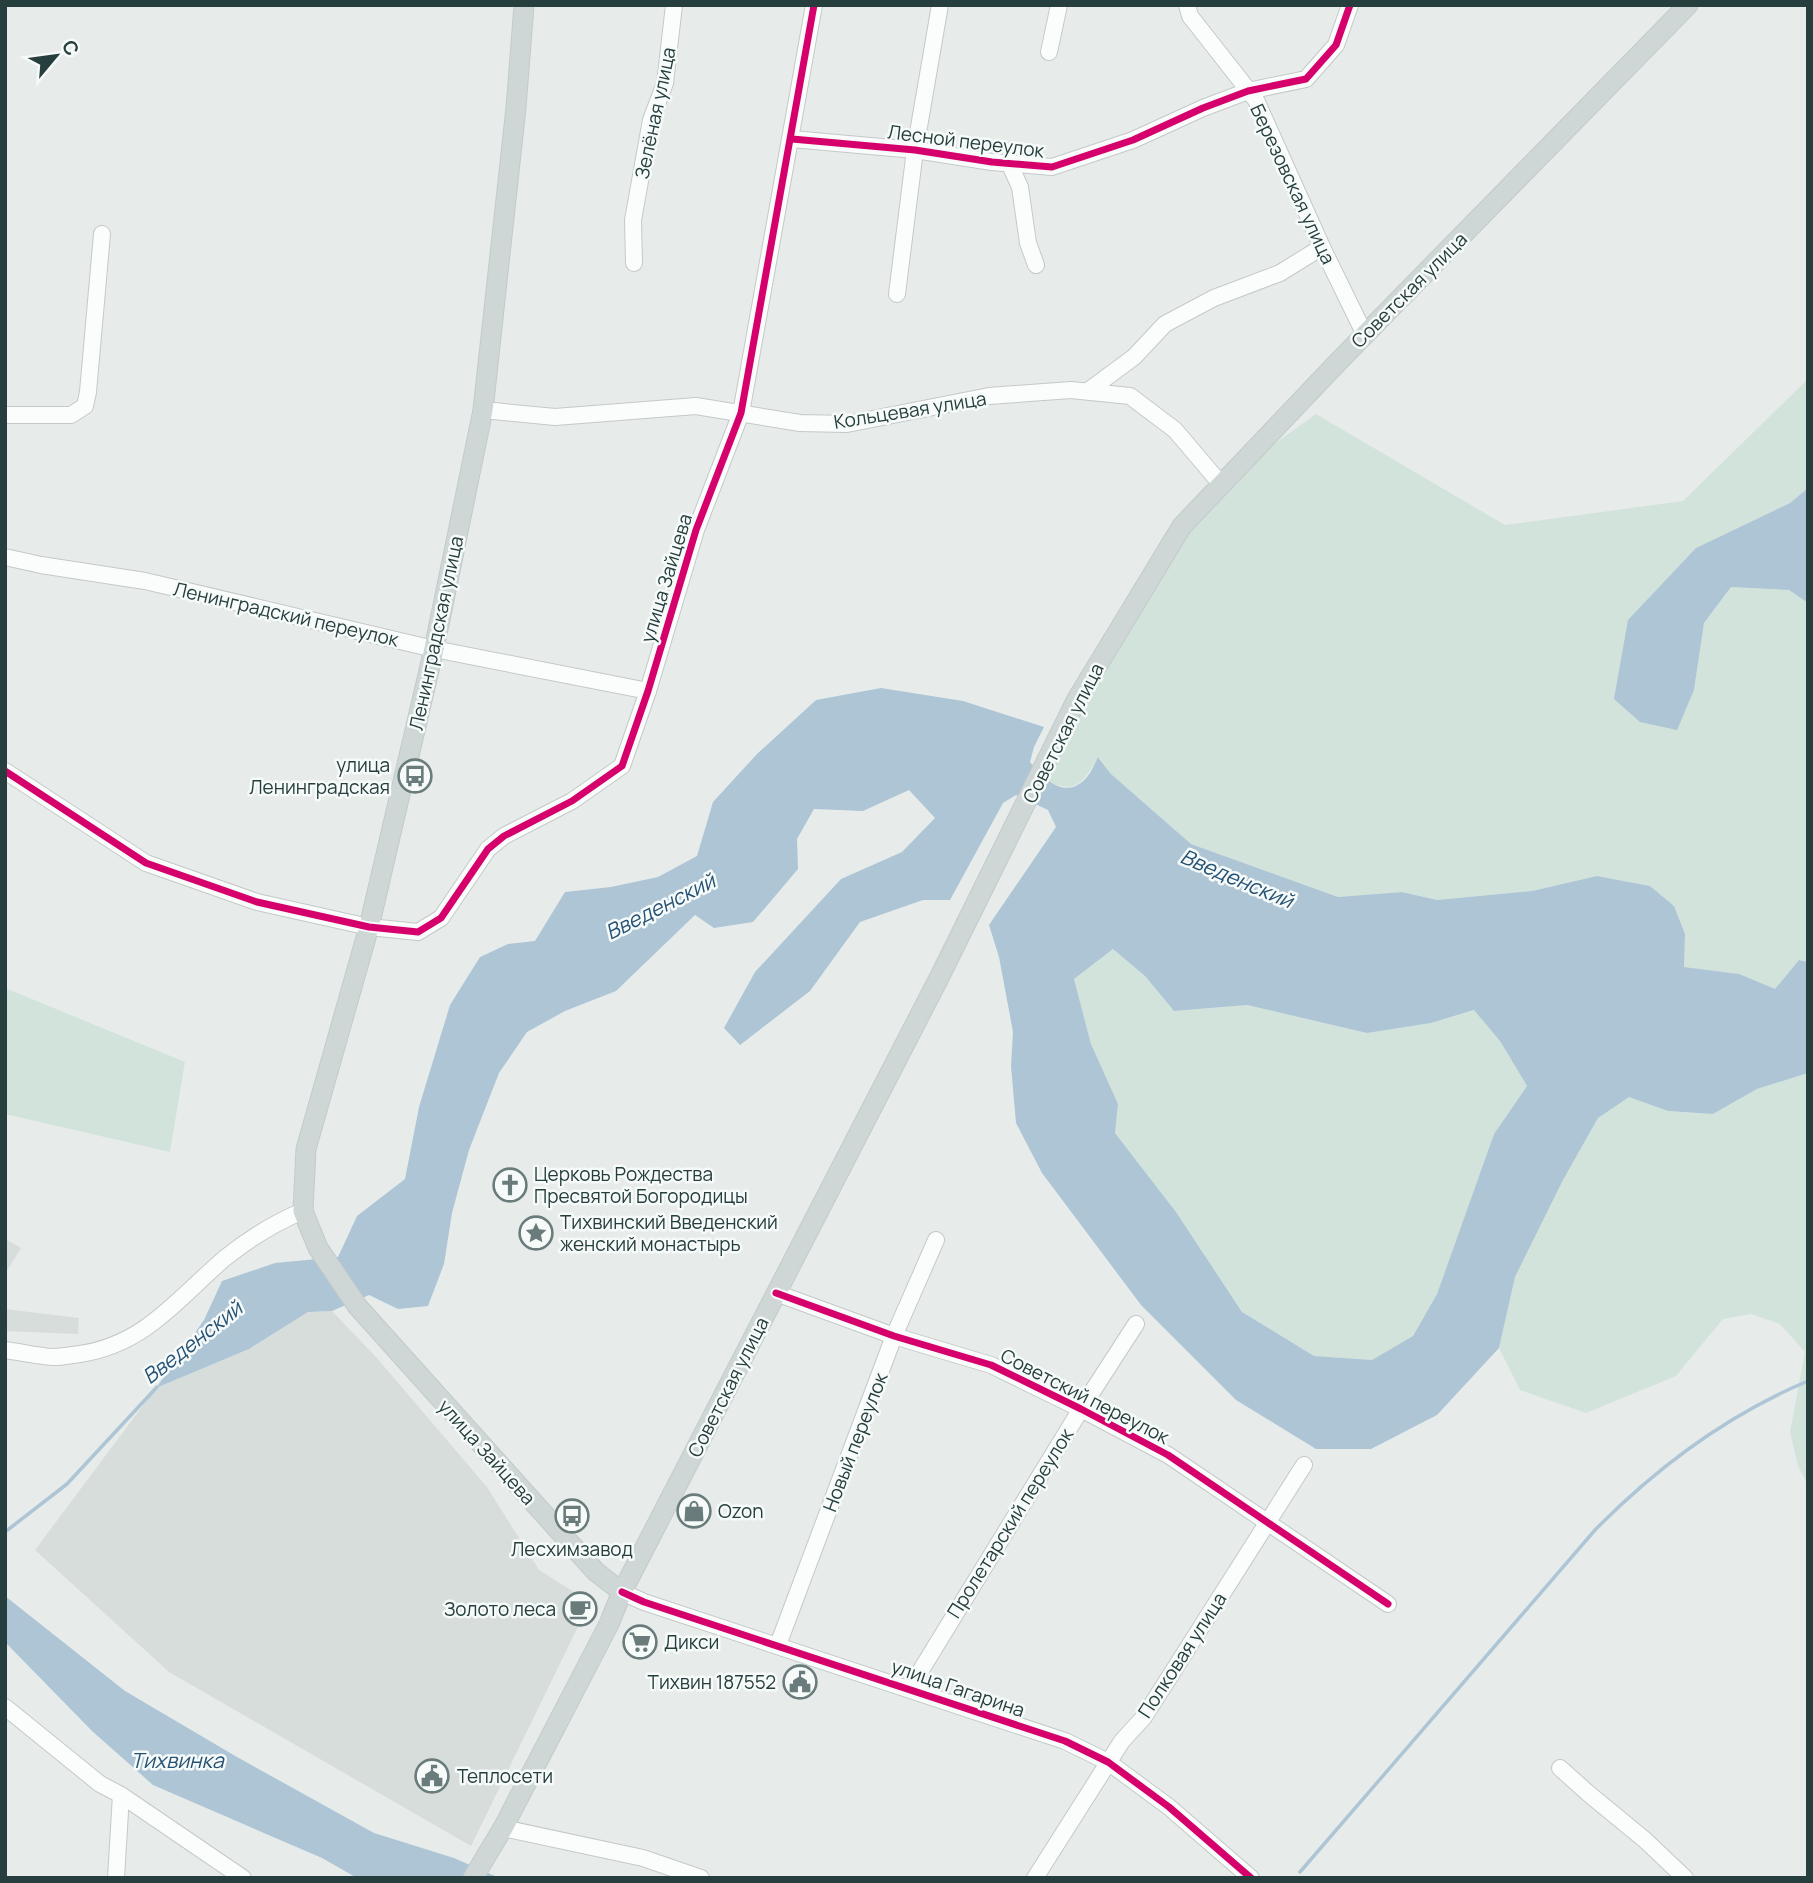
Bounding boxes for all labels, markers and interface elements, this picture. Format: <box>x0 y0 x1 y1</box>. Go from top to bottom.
north arrow <box>21 21 91 91</box>
text: С <box>56 35 86 60</box>
street label: Зелёная улица <box>628 45 682 181</box>
street label: Березовская улица <box>1244 100 1342 268</box>
street label: Лесной переулок <box>886 119 1046 164</box>
street label: Советская улица <box>1345 226 1473 354</box>
street label: Кольцевая улица <box>832 385 988 435</box>
street label: улица Зайцева <box>634 510 698 646</box>
street label: Ленинградская улица <box>403 533 469 733</box>
street label: Ленинградский переулок <box>171 575 402 653</box>
street label: Советская улица <box>1016 659 1110 807</box>
place label: улица Ленинградская <box>249 752 390 800</box>
bus stop icon: улица Ленинградская <box>396 757 434 795</box>
water label: Введенский <box>1176 842 1299 915</box>
water label: Введенский <box>600 865 721 946</box>
place label: Церковь Рождества Пресвятой Богородицы <box>534 1161 748 1209</box>
church icon: Церковь Рождества Пресвятой Богородицы <box>491 1166 529 1204</box>
place label: Тихвинский Введенский женский монастырь <box>560 1209 778 1257</box>
place icon: Тихвинский Введенский женский монастырь <box>517 1214 555 1252</box>
water label: Введенский <box>136 1293 249 1390</box>
street label: Советская улица <box>681 1313 775 1461</box>
street label: Советский переулок <box>996 1342 1174 1450</box>
street label: Новый переулок <box>817 1368 894 1515</box>
street label: улица Зайцева <box>433 1394 541 1510</box>
street label: Пролетарский переулок <box>941 1423 1079 1623</box>
shop icon: Ozon <box>675 1492 713 1530</box>
bus stop icon: Лесхимзавод <box>553 1497 591 1535</box>
place label: Ozon <box>718 1498 764 1524</box>
place label: Лесхимзавод <box>511 1536 633 1562</box>
street label: Полковая улица <box>1132 1587 1232 1723</box>
cafe icon: Золото леса <box>561 1590 599 1628</box>
place label: Золото леса <box>444 1596 556 1622</box>
supermarket icon: Дикси <box>621 1623 659 1661</box>
place label: Дикси <box>664 1629 719 1655</box>
street label: улица Гагарина <box>888 1653 1028 1723</box>
public building icon: Тихвин 187552 <box>781 1663 819 1701</box>
place label: Тихвин 187552 <box>648 1669 776 1695</box>
water label: Тихвинка <box>130 1746 225 1774</box>
public building icon: Теплосети <box>413 1757 451 1795</box>
place label: Теплосети <box>457 1763 553 1789</box>

